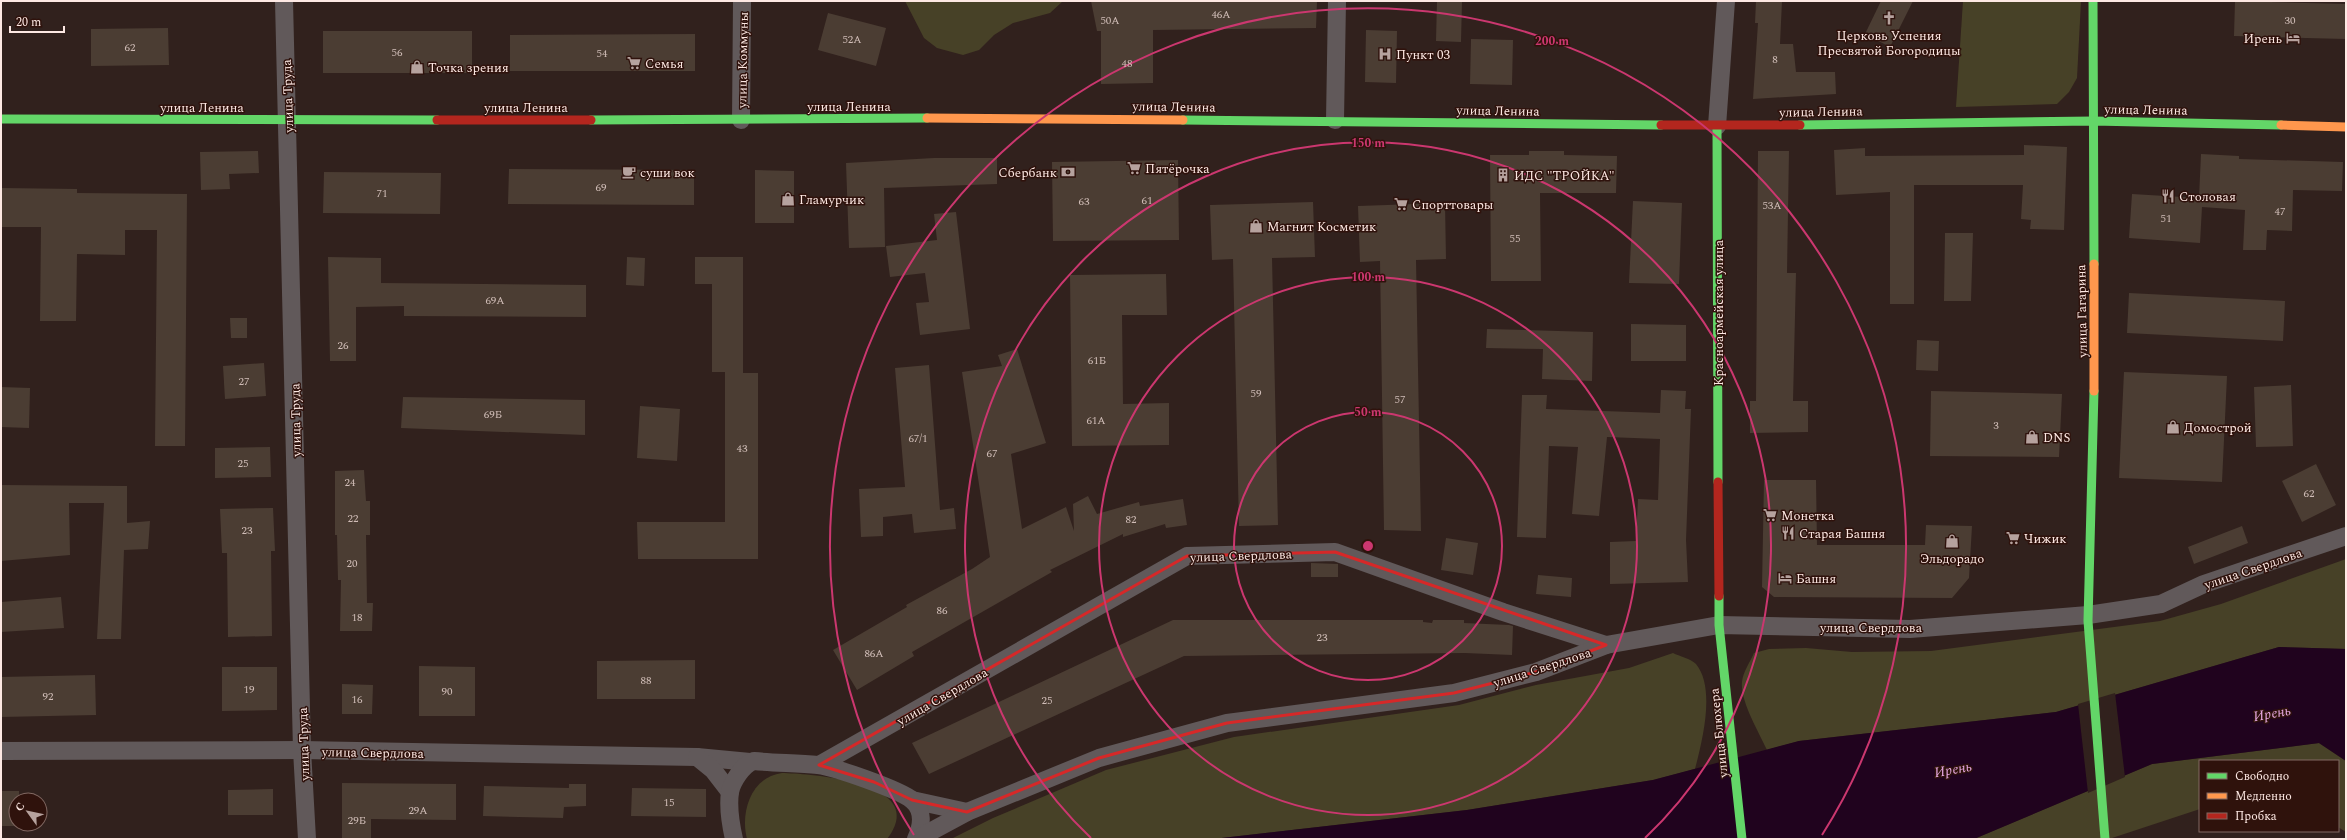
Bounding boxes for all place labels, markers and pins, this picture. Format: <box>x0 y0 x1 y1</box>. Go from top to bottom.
church icon: Церковь Успения Пресвятой Богородицы <box>1881 10 1897 26</box>
place label: Церковь Успения Пресвятой Богородицы <box>1817 26 1961 61</box>
place label: Ирень <box>2243 29 2282 49</box>
hotel icon: Ирень <box>2285 30 2301 46</box>
place label: Пункт 03 <box>1396 45 1450 65</box>
hospital icon: Пункт 03 <box>1377 46 1393 62</box>
place label: Семья <box>645 54 683 74</box>
supermarket icon: Семья <box>626 55 642 71</box>
place label: Точка зрения <box>428 58 509 78</box>
shop icon: Точка зрения <box>409 59 425 75</box>
place label: Пятёрочка <box>1145 159 1210 179</box>
supermarket icon: Пятёрочка <box>1126 160 1142 176</box>
place label: суши вок <box>640 163 695 183</box>
place label: Сбербанк <box>998 163 1057 183</box>
cafe icon: суши вок <box>621 164 637 180</box>
bank icon: Сбербанк <box>1060 164 1076 180</box>
place label: ИДС "ТРОЙКА" <box>1514 166 1615 186</box>
building icon: ИДС "ТРОЙКА" <box>1495 167 1511 183</box>
place label: Столовая <box>2179 187 2236 207</box>
restaurant icon: Столовая <box>2160 188 2176 204</box>
place label: Гламурчик <box>799 190 864 210</box>
shop icon: Гламурчик <box>780 191 796 207</box>
place label: Спорттовары <box>1412 195 1493 215</box>
supermarket icon: Спорттовары <box>1393 196 1409 212</box>
place label: Магнит Косметик <box>1267 217 1376 237</box>
shop icon: Магнит Косметик <box>1248 218 1264 234</box>
place label: Домострой <box>2184 418 2252 438</box>
shop icon: Домострой <box>2165 419 2181 435</box>
place label: DNS <box>2043 428 2070 448</box>
shop icon: DNS <box>2024 429 2040 445</box>
place label: Монетка <box>1781 506 1835 526</box>
supermarket icon: Монетка <box>1762 507 1778 523</box>
place label: Старая Башня <box>1799 524 1885 544</box>
restaurant icon: Старая Башня <box>1780 525 1796 541</box>
place label: Чижик <box>2024 529 2067 549</box>
supermarket icon: Чижик <box>2005 530 2021 546</box>
shop icon: Эльдорадо <box>1944 533 1960 549</box>
centre of rings <box>1361 539 1375 553</box>
place label: Эльдорадо <box>1920 549 1984 569</box>
place label: Башня <box>1796 569 1836 589</box>
hotel icon: Башня <box>1777 570 1793 586</box>

